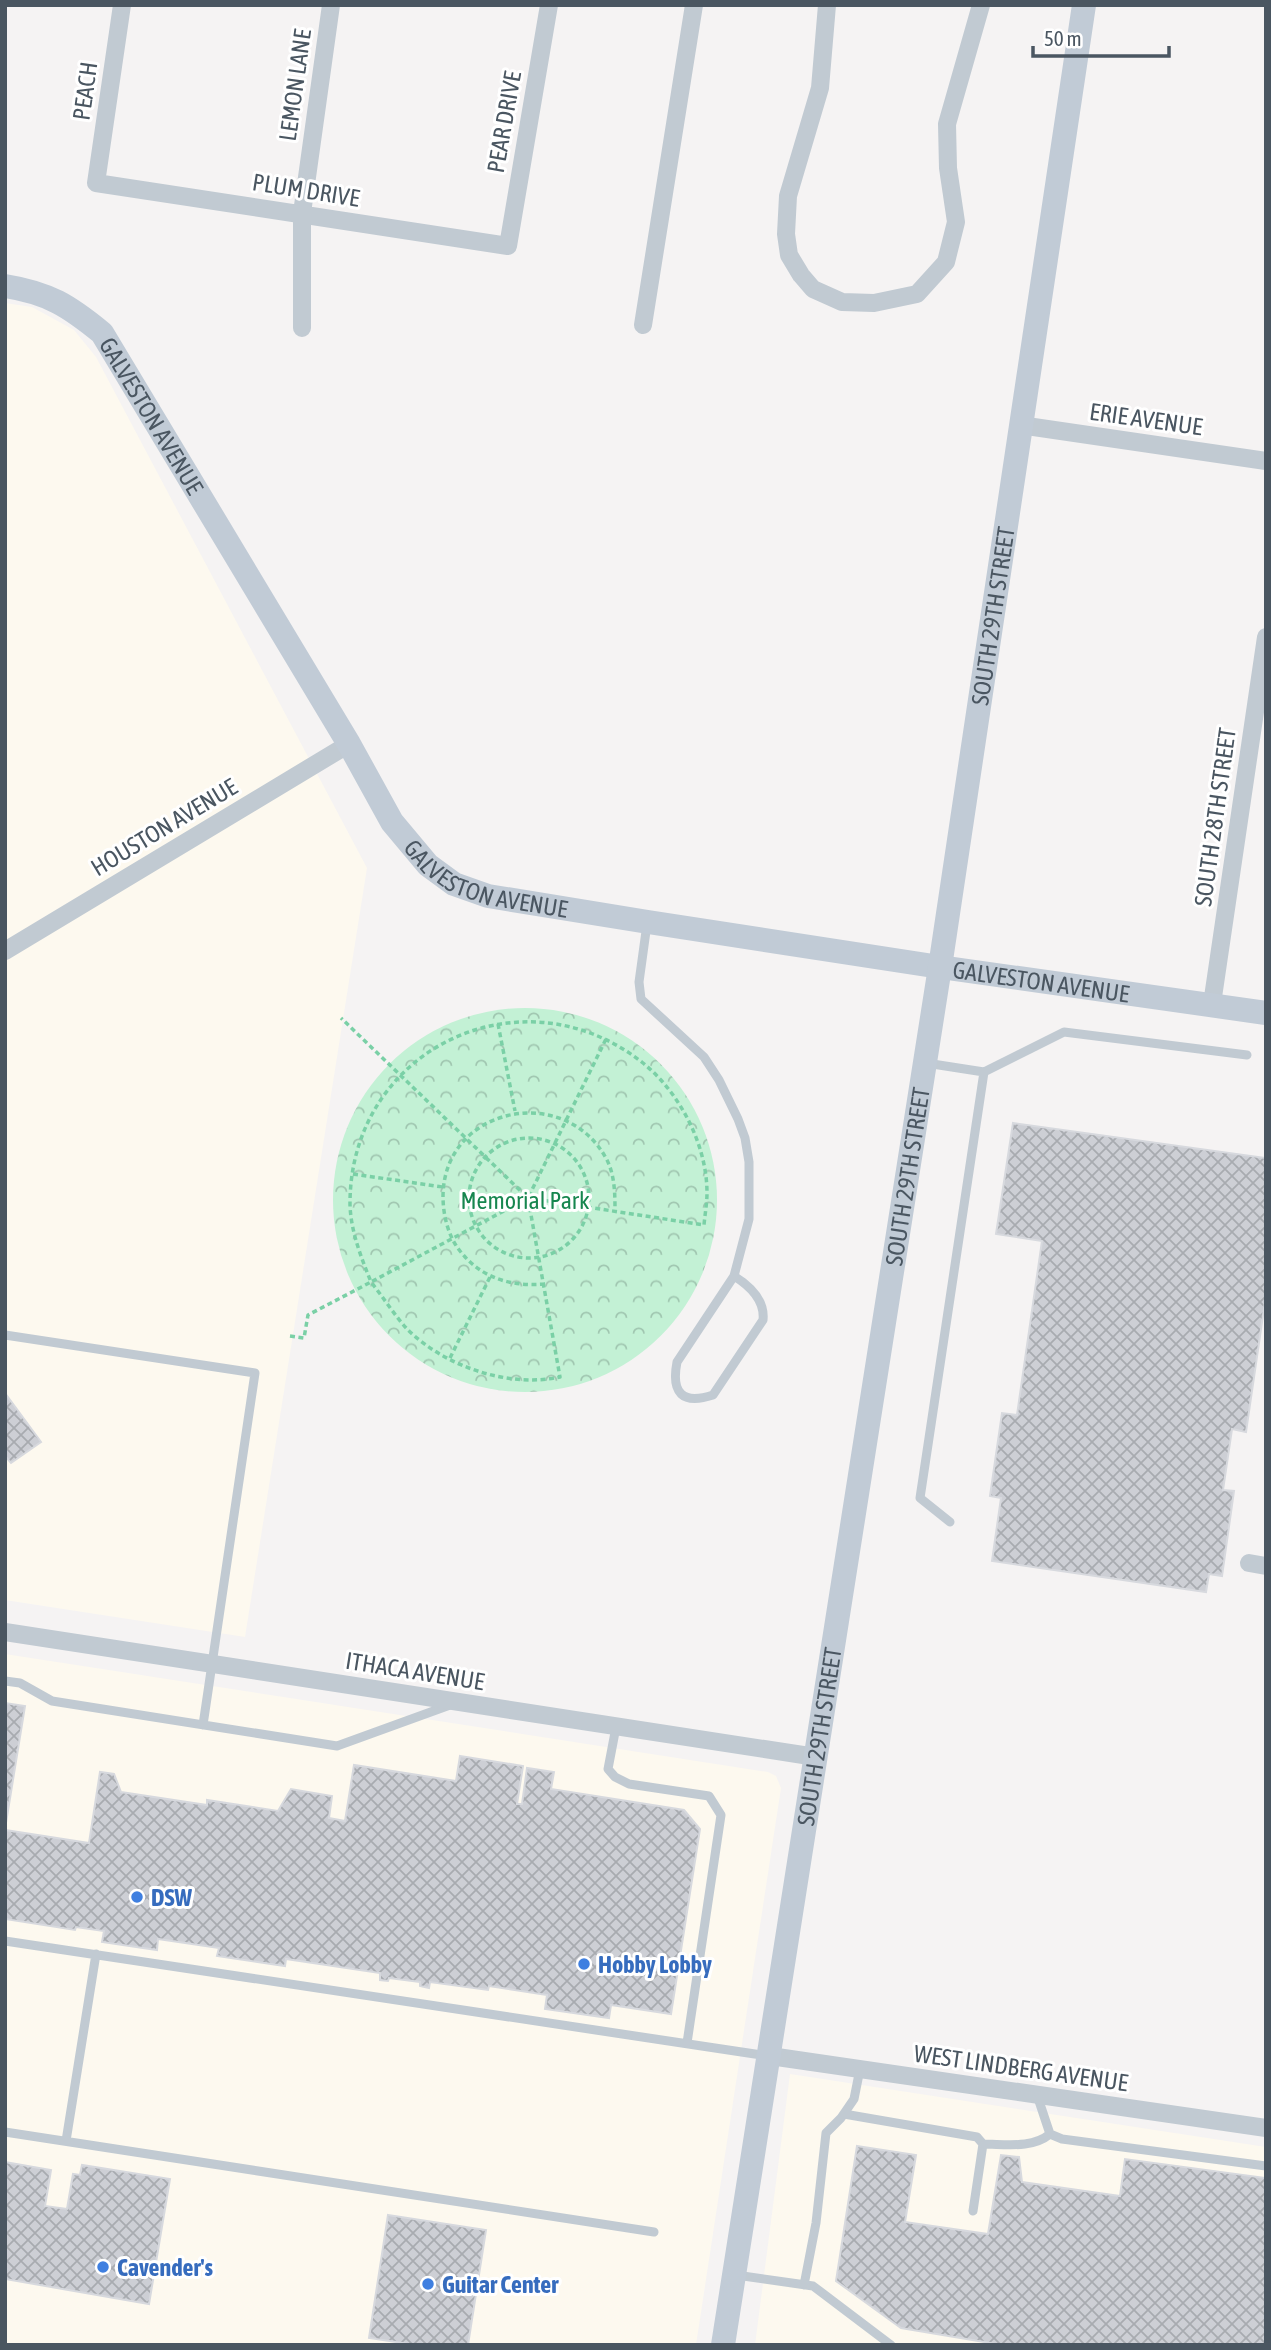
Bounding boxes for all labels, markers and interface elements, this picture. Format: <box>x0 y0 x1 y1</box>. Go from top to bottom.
scale bar <box>1033 14 1170 58</box>
text: 50 m <box>1044 26 1082 50</box>
street label: LEMON LANE <box>274 27 316 143</box>
street label: PEACH <box>68 60 102 122</box>
street label: PEAR DRIVE <box>482 69 526 175</box>
street label: PLUM DRIVE <box>250 168 362 212</box>
street label: GALVESTON AVENUE <box>94 333 209 499</box>
street label: ERIE AVENUE <box>1088 398 1204 440</box>
street label: SOUTH 29TH STREET <box>966 524 1019 707</box>
street label: SOUTH 28TH STREET <box>1189 726 1241 908</box>
street label: HOUSTON AVENUE <box>86 773 242 881</box>
street label: GALVESTON AVENUE <box>399 834 570 922</box>
street label: GALVESTON AVENUE <box>951 955 1131 1007</box>
street label: SOUTH 29TH STREET <box>880 1085 934 1267</box>
park label: Memorial Park <box>460 1187 590 1214</box>
street label: SOUTH 29TH STREET <box>791 1645 846 1828</box>
street label: ITHACA AVENUE <box>344 1647 486 1695</box>
place label: DSW <box>151 1884 193 1911</box>
marker: DSW <box>129 1889 145 1905</box>
place label: Hobby Lobby <box>598 1951 712 1978</box>
marker: Hobby Lobby <box>576 1956 592 1972</box>
street label: WEST LINDBERG AVENUE <box>912 2040 1130 2096</box>
place label: Cavender's <box>117 2254 213 2281</box>
marker: Cavender's <box>95 2259 111 2275</box>
place label: Guitar Center <box>442 2271 559 2298</box>
marker: Guitar Center <box>420 2276 436 2292</box>

